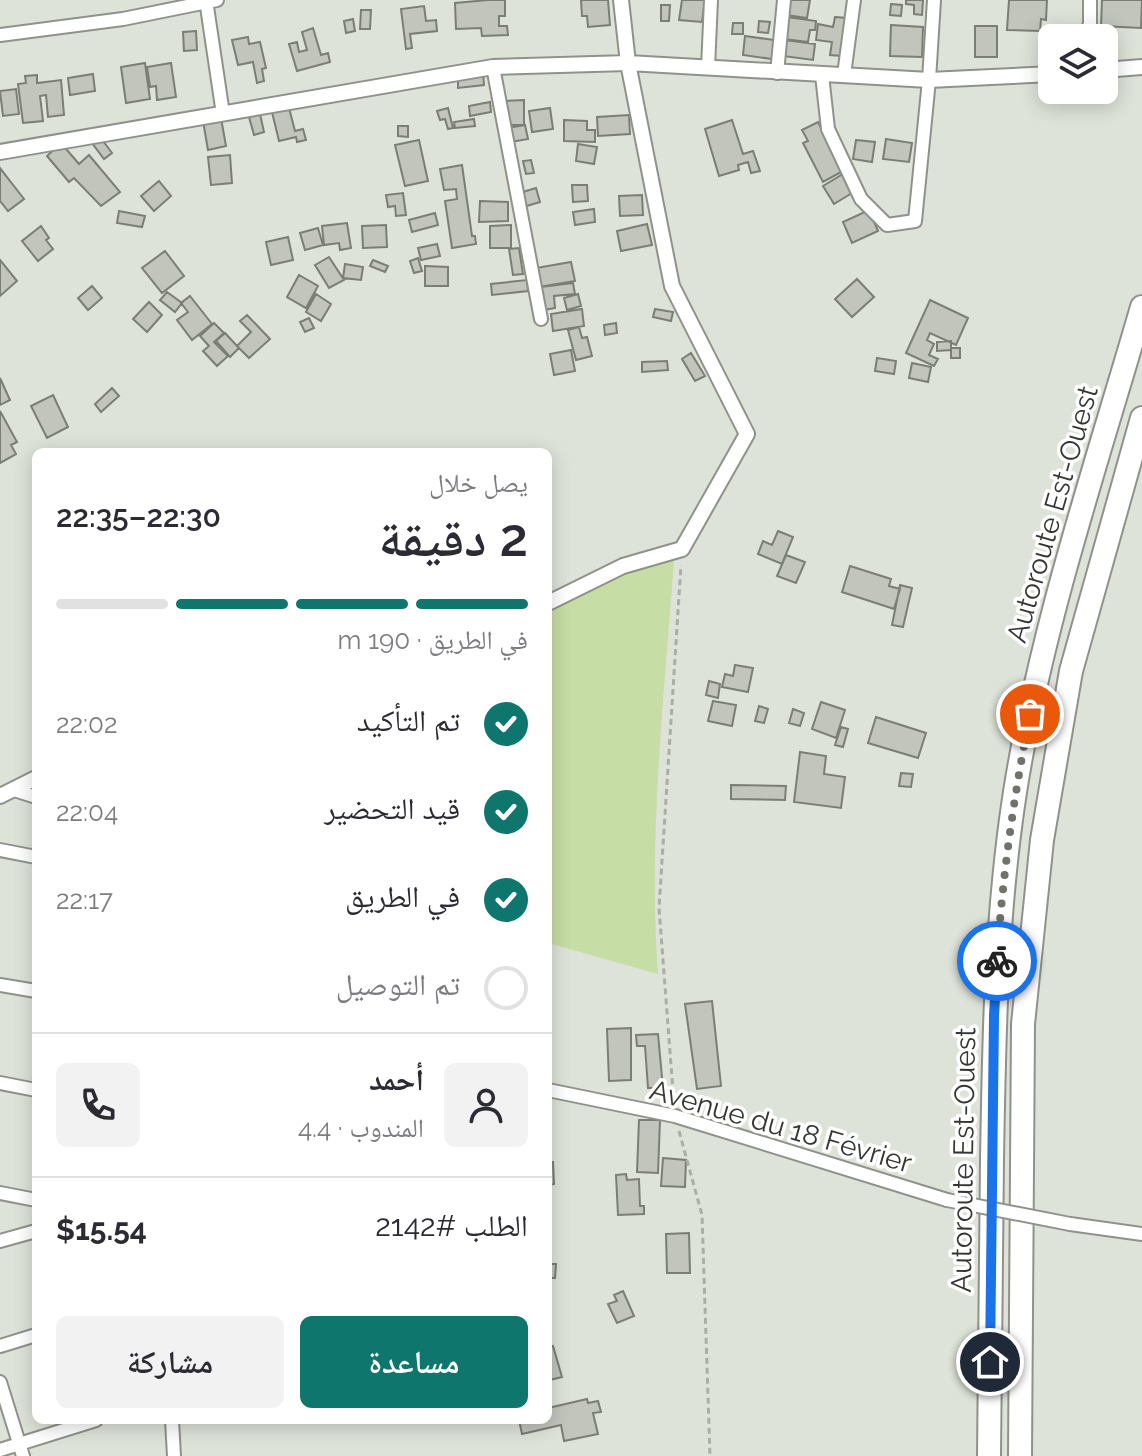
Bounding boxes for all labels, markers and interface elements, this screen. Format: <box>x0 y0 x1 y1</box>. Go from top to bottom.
map controls <box>1038 24 1118 104</box>
button: layers <box>1038 24 1118 104</box>
street label: Autoroute Est-Ouest <box>1000 382 1105 646</box>
text: يصل خلال <box>429 468 528 498</box>
text: 22:30–22:35 <box>56 499 221 534</box>
text: 2 دقيقة <box>379 507 528 568</box>
text: في الطريق · 190 m <box>337 625 528 655</box>
pin <box>996 680 1064 748</box>
icon: bag <box>1008 692 1052 736</box>
icon: check <box>484 702 528 746</box>
text: تم التأكيد <box>357 703 460 738</box>
text: 22:02 <box>56 709 117 739</box>
icon: check <box>484 790 528 834</box>
text: قيد التحضير <box>324 791 460 826</box>
text: 22:04 <box>56 797 118 827</box>
icon: check <box>484 878 528 922</box>
text: في الطريق <box>345 879 460 914</box>
text: 22:17 <box>56 885 113 915</box>
courier <box>957 921 1037 1001</box>
icon: bike <box>975 939 1019 983</box>
text: تم التوصيل <box>336 967 460 1002</box>
street label: Autoroute Est-Ouest <box>945 1027 982 1293</box>
text: أحمد <box>369 1062 424 1097</box>
button: phone <box>56 1063 140 1147</box>
button: person <box>444 1063 528 1147</box>
street label: Avenue du 18 Février <box>646 1073 916 1180</box>
text: المندوب · 4.4 <box>298 1113 424 1143</box>
text: الطلب #2142 <box>375 1208 528 1243</box>
text: $15.54 <box>56 1212 147 1247</box>
button: مشاركة <box>56 1316 284 1408</box>
button: مساعدة <box>300 1316 528 1408</box>
pin <box>956 1328 1024 1396</box>
icon: home <box>968 1340 1012 1384</box>

